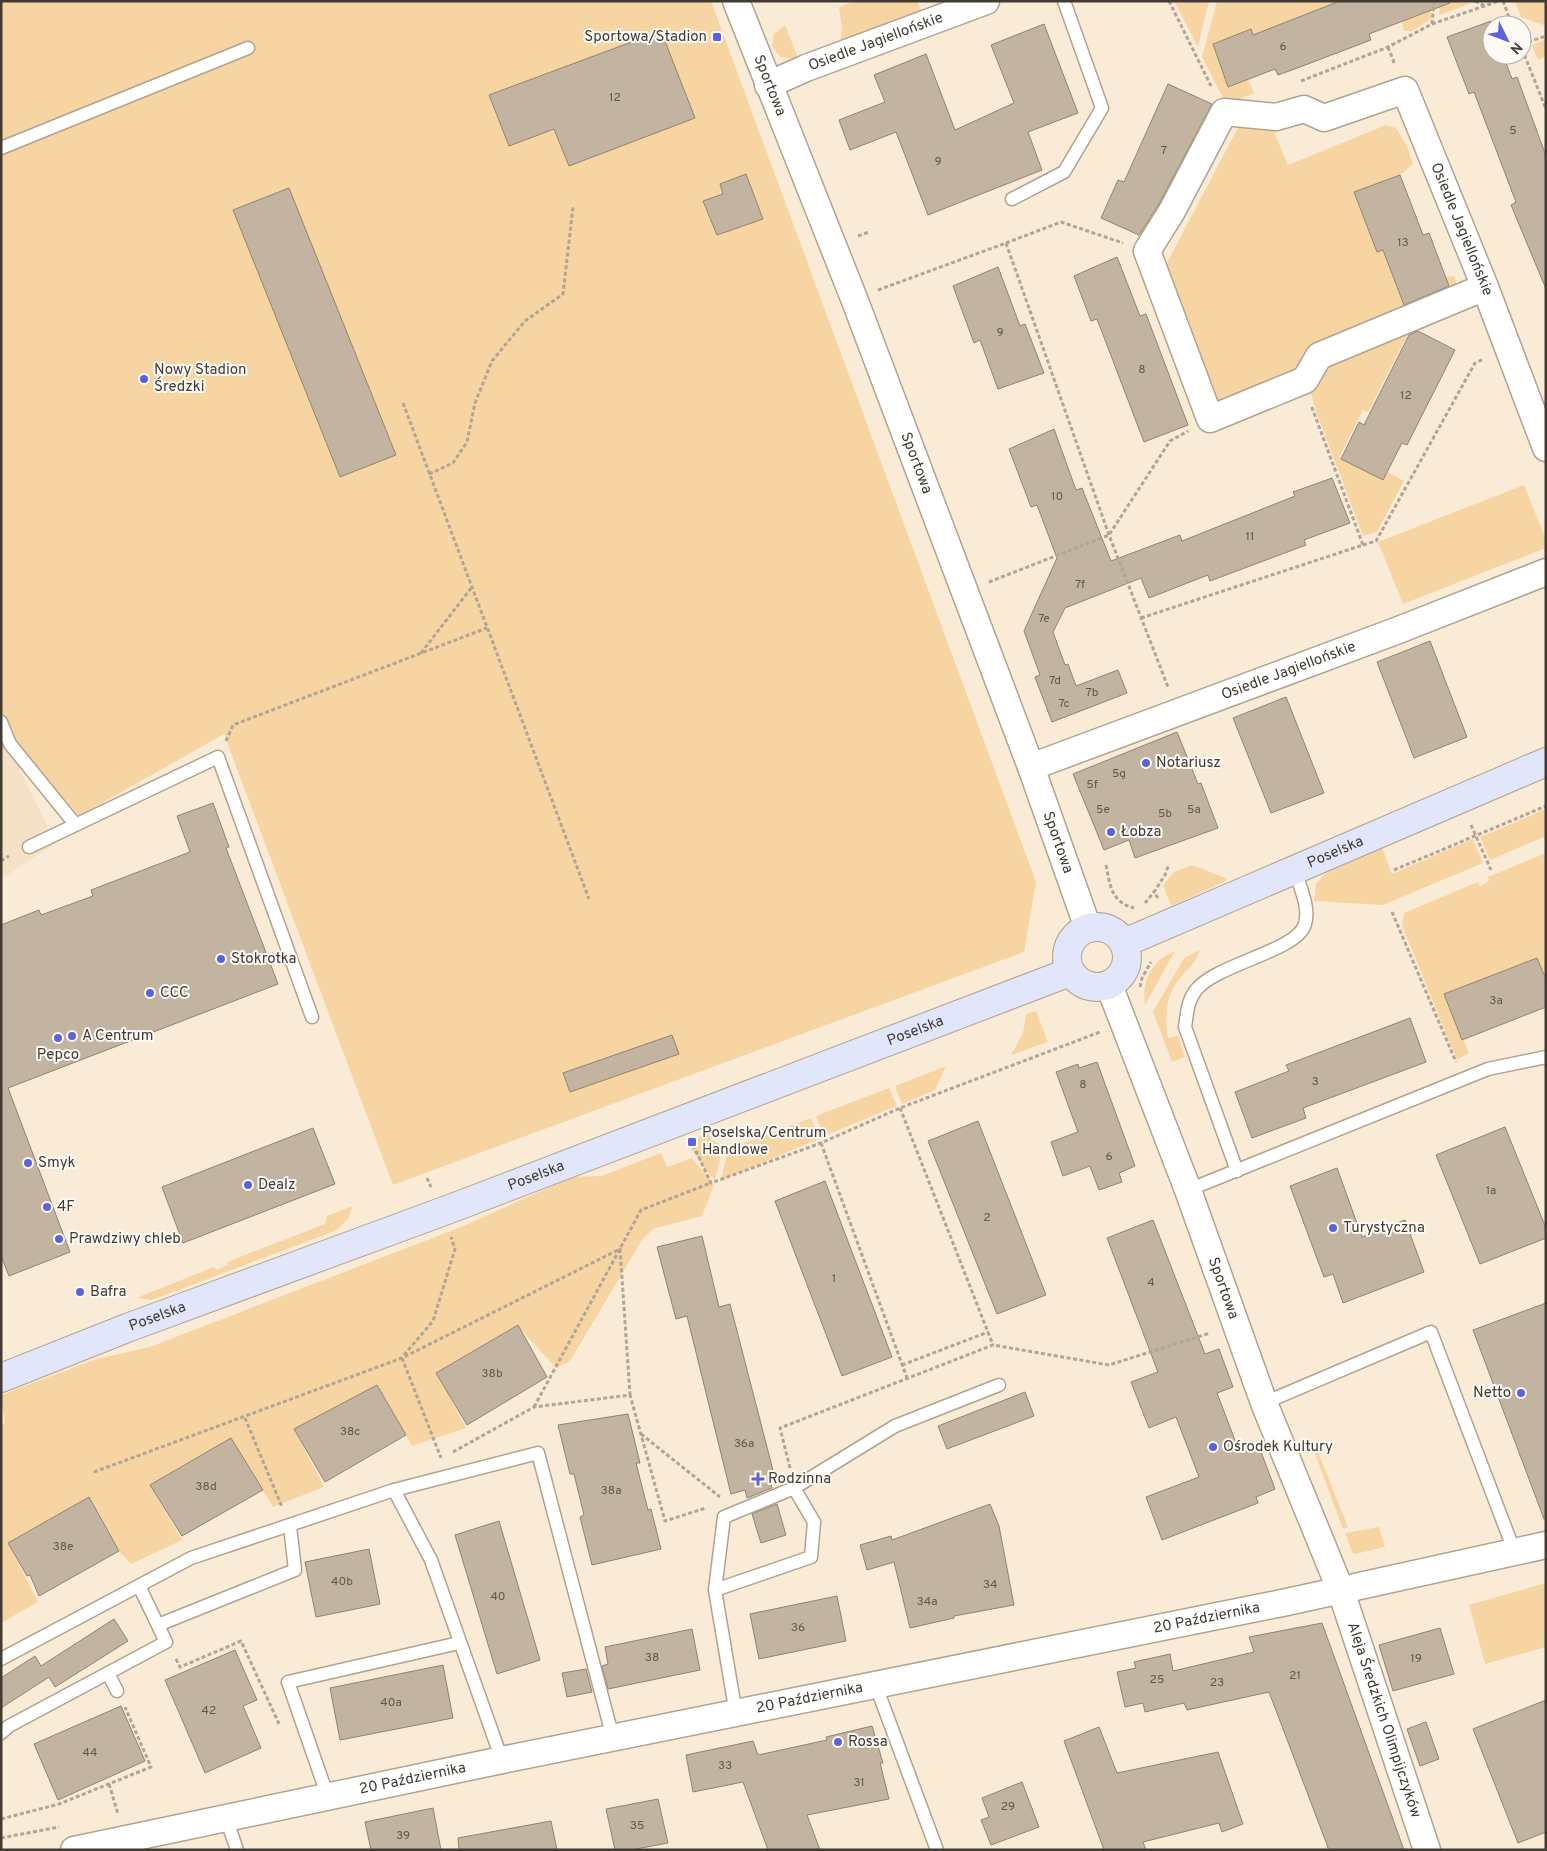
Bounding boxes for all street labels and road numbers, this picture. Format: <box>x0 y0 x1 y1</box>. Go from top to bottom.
street label: Osiedle Jagiellońskie <box>806 8 946 76</box>
street label: Sportowa <box>749 52 790 119</box>
street label: Osiedle Jagiellońskie <box>1426 160 1497 299</box>
street label: Sportowa <box>896 430 936 497</box>
street label: Osiedle Jagiellońskie <box>1219 637 1359 705</box>
street label: Sportowa <box>1038 809 1077 876</box>
street label: Poselska <box>1304 832 1366 873</box>
street label: Poselska <box>884 1012 946 1051</box>
street label: Poselska <box>505 1157 567 1195</box>
street label: Sportowa <box>1203 1255 1243 1322</box>
street label: Poselska <box>126 1298 188 1336</box>
street label: 20 Października <box>1151 1598 1262 1638</box>
street label: Aleja Średzkich Olimpijczyków <box>1343 1620 1425 1821</box>
street label: 20 Października <box>754 1678 864 1718</box>
street label: 20 Października <box>358 1758 468 1799</box>

